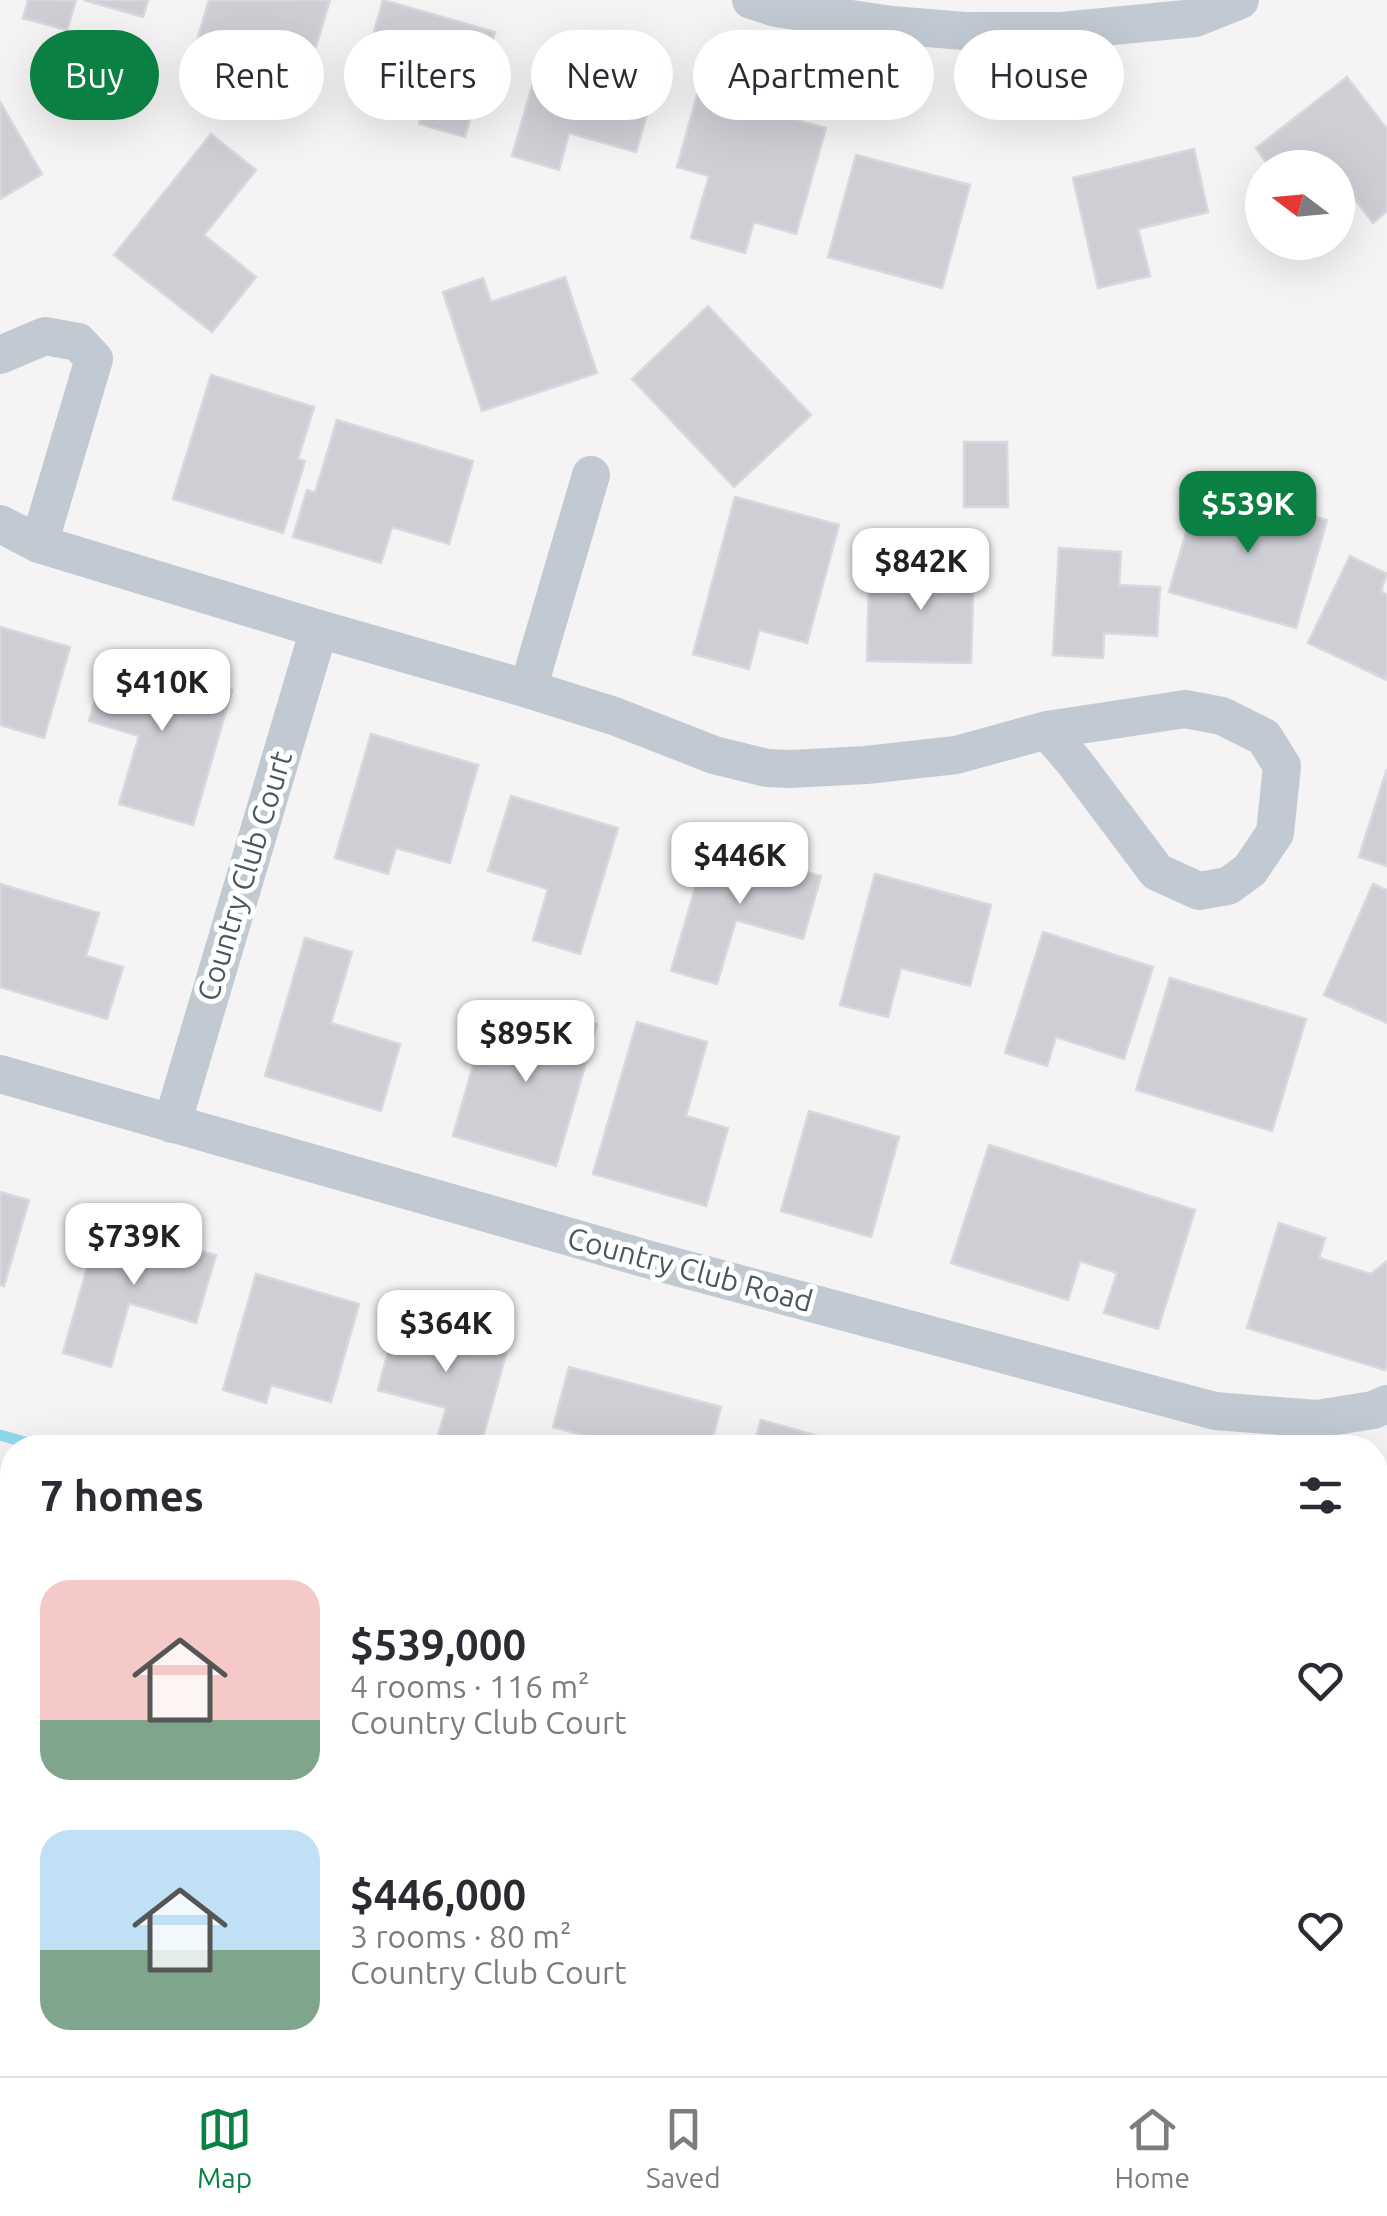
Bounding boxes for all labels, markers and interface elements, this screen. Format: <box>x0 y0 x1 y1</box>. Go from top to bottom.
chip: Buy <box>30 30 159 120</box>
chip: Rent <box>179 30 324 120</box>
chip: Filters <box>344 30 511 120</box>
chip: New <box>531 30 673 120</box>
chip: Apartment <box>693 30 934 120</box>
chip: House <box>954 30 1124 120</box>
north arrow <box>1245 150 1355 260</box>
map controls <box>1245 150 1355 260</box>
pin: $539K <box>1178 471 1318 556</box>
text: $539K <box>1201 485 1295 521</box>
pin: $842K <box>851 528 991 613</box>
text: $842K <box>874 542 968 578</box>
pin: $410K <box>92 649 232 734</box>
text: $410K <box>115 663 209 699</box>
street label: Country Club Court <box>190 747 298 1005</box>
pin: $446K <box>670 822 810 907</box>
text: $446K <box>693 836 787 872</box>
pin: $895K <box>456 1000 596 1085</box>
text: $895K <box>479 1014 573 1050</box>
pin: $739K <box>64 1203 204 1288</box>
text: $739K <box>87 1217 181 1253</box>
street label: Country Club Road <box>564 1220 817 1318</box>
pin: $364K <box>376 1290 516 1375</box>
text: $364K <box>399 1304 493 1340</box>
icon: filters <box>1293 1468 1348 1523</box>
text: 7 homes <box>40 1472 204 1519</box>
icon: home <box>120 1620 240 1740</box>
text: $539,000 <box>350 1621 526 1668</box>
icon: heart <box>1293 1653 1348 1708</box>
text: 4 rooms · 116 m² <box>350 1668 590 1704</box>
text: Country Club Court <box>350 1704 627 1740</box>
icon: home <box>120 1870 240 1990</box>
text: $446,000 <box>350 1871 526 1918</box>
icon: heart <box>1293 1903 1348 1958</box>
text: 3 rooms · 80 m² <box>350 1918 571 1954</box>
text: Country Club Court <box>350 1954 627 1990</box>
tab: Map <box>197 2102 252 2193</box>
tab: Saved <box>646 2102 721 2193</box>
tab: Home <box>1114 2102 1190 2193</box>

